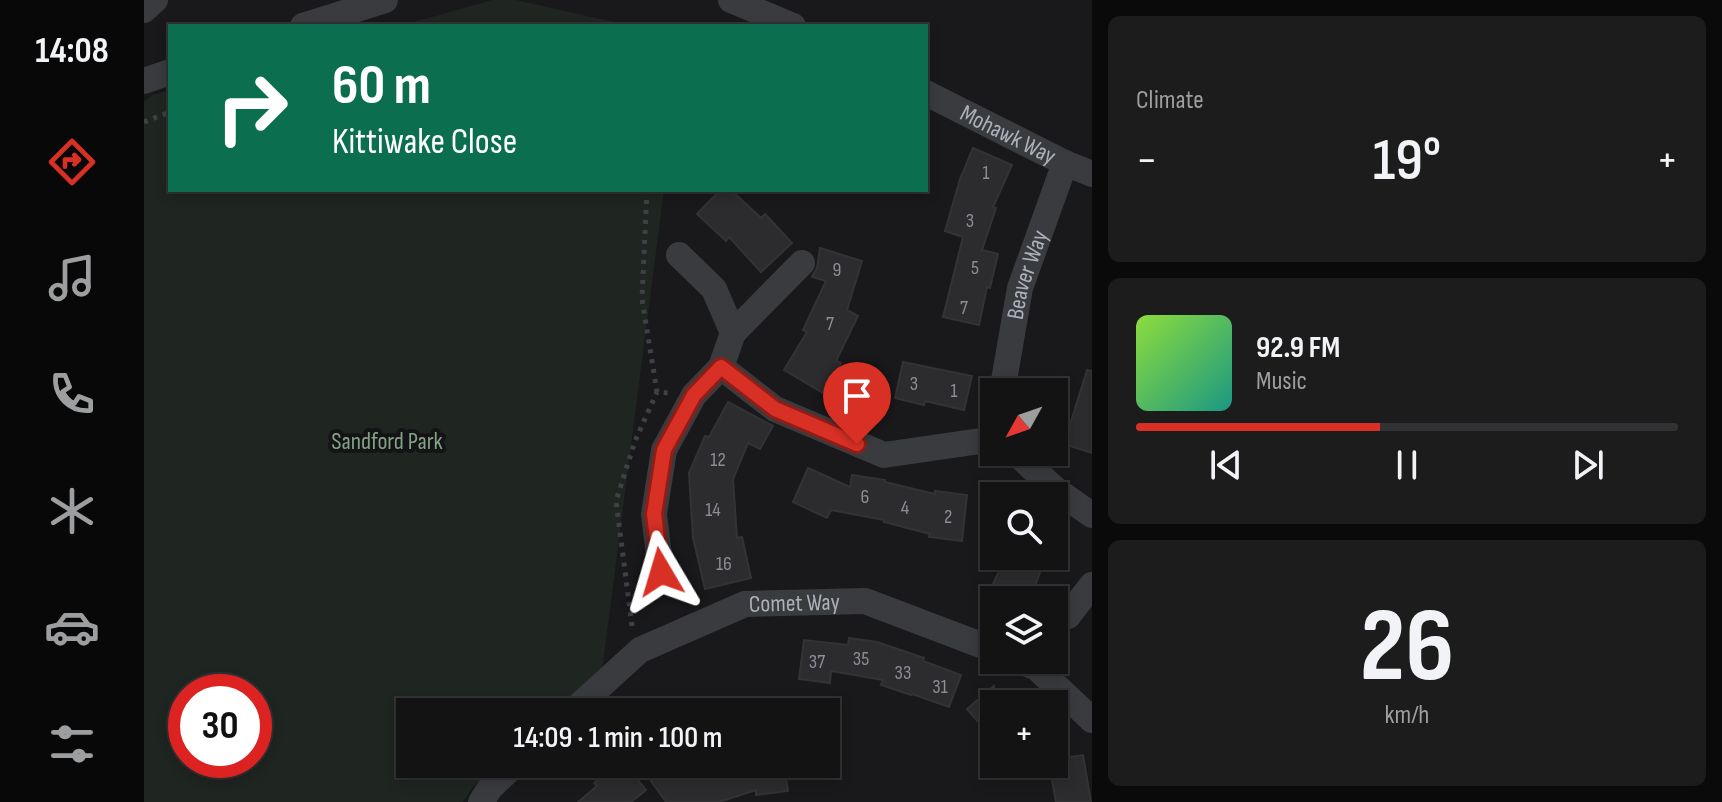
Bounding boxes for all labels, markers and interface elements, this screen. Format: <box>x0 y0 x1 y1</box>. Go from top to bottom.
text: 14:08 <box>35 30 109 73</box>
text: 60 m <box>332 53 431 120</box>
icon: right <box>200 56 304 160</box>
text: Climate <box>1136 85 1204 116</box>
street label: Mohawk Way <box>955 99 1061 171</box>
text: Kittiwake Close <box>332 121 517 164</box>
text: 19° <box>1373 125 1441 197</box>
icon: directions <box>44 134 100 190</box>
text: − <box>1136 134 1158 187</box>
text: + <box>1656 134 1678 187</box>
house number: 1 <box>983 161 990 185</box>
house number: 3 <box>966 209 974 233</box>
street label: Beaver Way <box>1001 226 1055 322</box>
icon: music <box>44 250 100 306</box>
house number: 5 <box>971 256 979 280</box>
house number: 9 <box>833 258 841 282</box>
house number: 7 <box>960 296 968 320</box>
house number: 7 <box>826 312 834 336</box>
text: 92.9 FM <box>1256 330 1340 366</box>
pin <box>823 362 891 444</box>
icon: phone <box>44 366 100 422</box>
text: Music <box>1256 366 1307 397</box>
house number: 3 <box>910 372 918 396</box>
icon: arrive <box>835 374 879 418</box>
north arrow <box>980 378 1068 466</box>
map controls <box>980 378 1068 778</box>
house number: 1 <box>951 379 958 403</box>
park label: Sandford Park <box>331 427 443 456</box>
icon: previous <box>1204 443 1248 487</box>
icon: pause <box>1385 443 1429 487</box>
icon: next <box>1566 443 1610 487</box>
house number: 12 <box>710 448 726 472</box>
button: search <box>980 482 1068 570</box>
icon: climate <box>44 483 100 539</box>
house number: 6 <box>861 485 869 509</box>
house number: 4 <box>901 496 909 520</box>
house number: 14 <box>705 498 721 522</box>
house number: 2 <box>944 505 952 529</box>
position arrow <box>619 530 703 614</box>
house number: 16 <box>716 552 732 576</box>
text: 26 <box>1360 585 1454 710</box>
button: layers <box>980 586 1068 674</box>
street label: Comet Way <box>749 588 840 619</box>
icon: car <box>44 599 100 655</box>
house number: 35 <box>853 647 869 671</box>
house number: 37 <box>809 650 825 674</box>
house number: 33 <box>895 661 911 685</box>
speed limit sign: 30 <box>168 674 272 778</box>
house number: 31 <box>932 675 948 699</box>
button: + <box>980 690 1068 778</box>
text: km/h <box>1385 700 1429 731</box>
icon: filters <box>44 716 100 772</box>
text: 14:09 · 1 min · 100 m <box>514 720 722 756</box>

